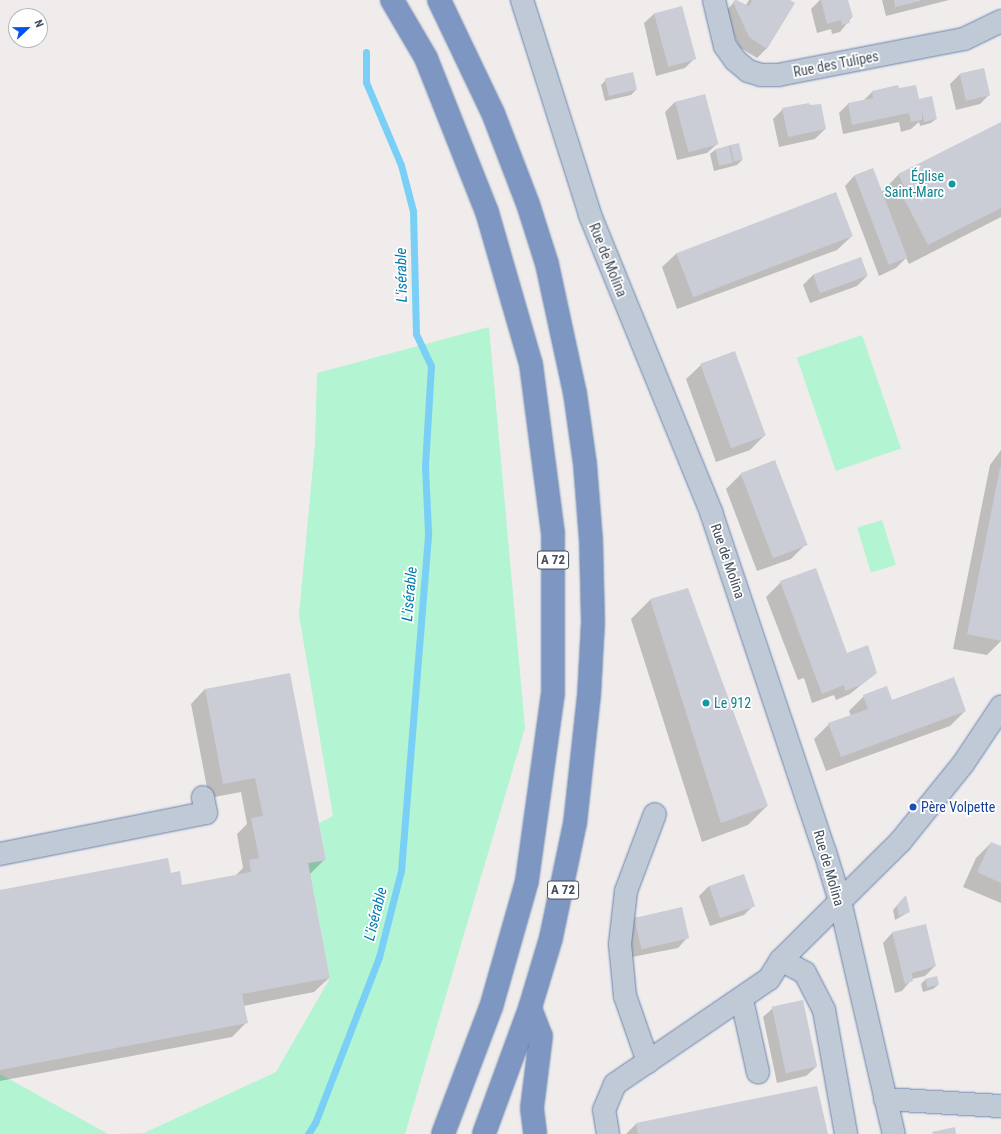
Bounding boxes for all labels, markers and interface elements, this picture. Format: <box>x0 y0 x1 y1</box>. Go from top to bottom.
north arrow <box>8 8 48 48</box>
text: N <box>31 18 46 29</box>
street label: Rue des Tulipes <box>792 47 880 81</box>
place label: Église Saint-Marc <box>885 168 944 200</box>
marker: Église Saint-Marc <box>947 179 957 189</box>
street label: Rue de Molina <box>586 221 630 299</box>
water label: L'isérable <box>393 247 411 303</box>
street label: Rue de Molina <box>707 521 749 601</box>
road number: A 72 <box>537 549 569 571</box>
water label: L'isérable <box>399 566 421 622</box>
place label: Le 912 <box>714 695 751 711</box>
marker: Le 912 <box>701 698 711 708</box>
place label: Père Volpette <box>921 799 995 815</box>
marker: Père Volpette <box>908 802 918 812</box>
street label: Rue de Molina <box>810 828 848 908</box>
road number: A 72 <box>547 879 579 901</box>
water label: L'isérable <box>361 885 391 943</box>

